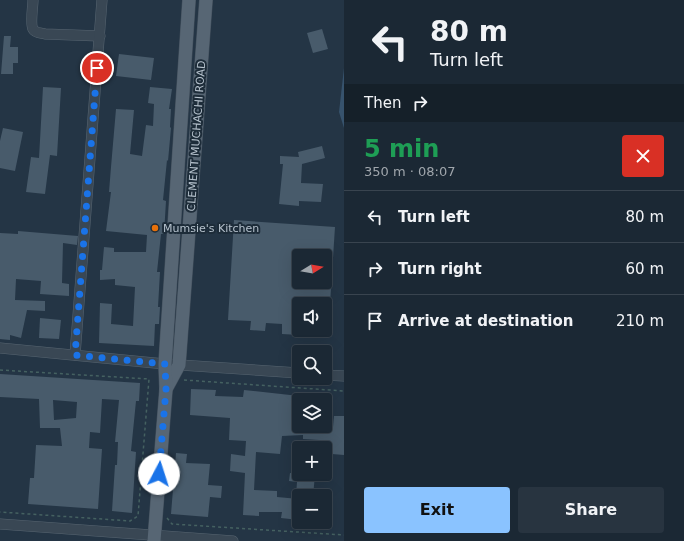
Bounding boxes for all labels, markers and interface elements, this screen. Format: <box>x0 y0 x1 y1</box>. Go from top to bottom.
text: 80 m <box>430 15 508 48</box>
icon: left <box>364 16 416 68</box>
text: Turn left <box>430 49 503 70</box>
pin <box>80 51 114 85</box>
icon: arrive <box>86 57 108 79</box>
street label: CLEMENT MUCHACHI ROAD <box>185 60 208 212</box>
icon: right <box>409 92 431 114</box>
text: Then <box>364 94 401 112</box>
text: 5 min <box>364 135 439 163</box>
button: close <box>622 135 664 177</box>
text: 350 m · 08:07 <box>364 164 455 179</box>
icon: left <box>364 206 386 228</box>
text: Turn left <box>398 208 470 226</box>
text: 80 m <box>626 208 664 226</box>
place label: Mumsie's Kitchen <box>163 222 259 235</box>
marker: Mumsie's Kitchen <box>150 223 160 233</box>
north arrow <box>292 249 332 289</box>
map controls <box>292 249 332 529</box>
icon: right <box>364 258 386 280</box>
text: Turn right <box>398 260 482 278</box>
text: 60 m <box>626 260 664 278</box>
button: sound <box>292 297 332 337</box>
icon: arrive <box>364 310 386 332</box>
text: Arrive at destination <box>398 312 573 330</box>
text: 210 m <box>616 312 664 330</box>
button: search <box>292 345 332 385</box>
button: layers <box>292 393 332 433</box>
button: + <box>292 441 332 481</box>
position arrow <box>138 453 180 495</box>
button: Exit <box>364 487 510 533</box>
button: Share <box>518 487 664 533</box>
button: − <box>292 489 332 529</box>

